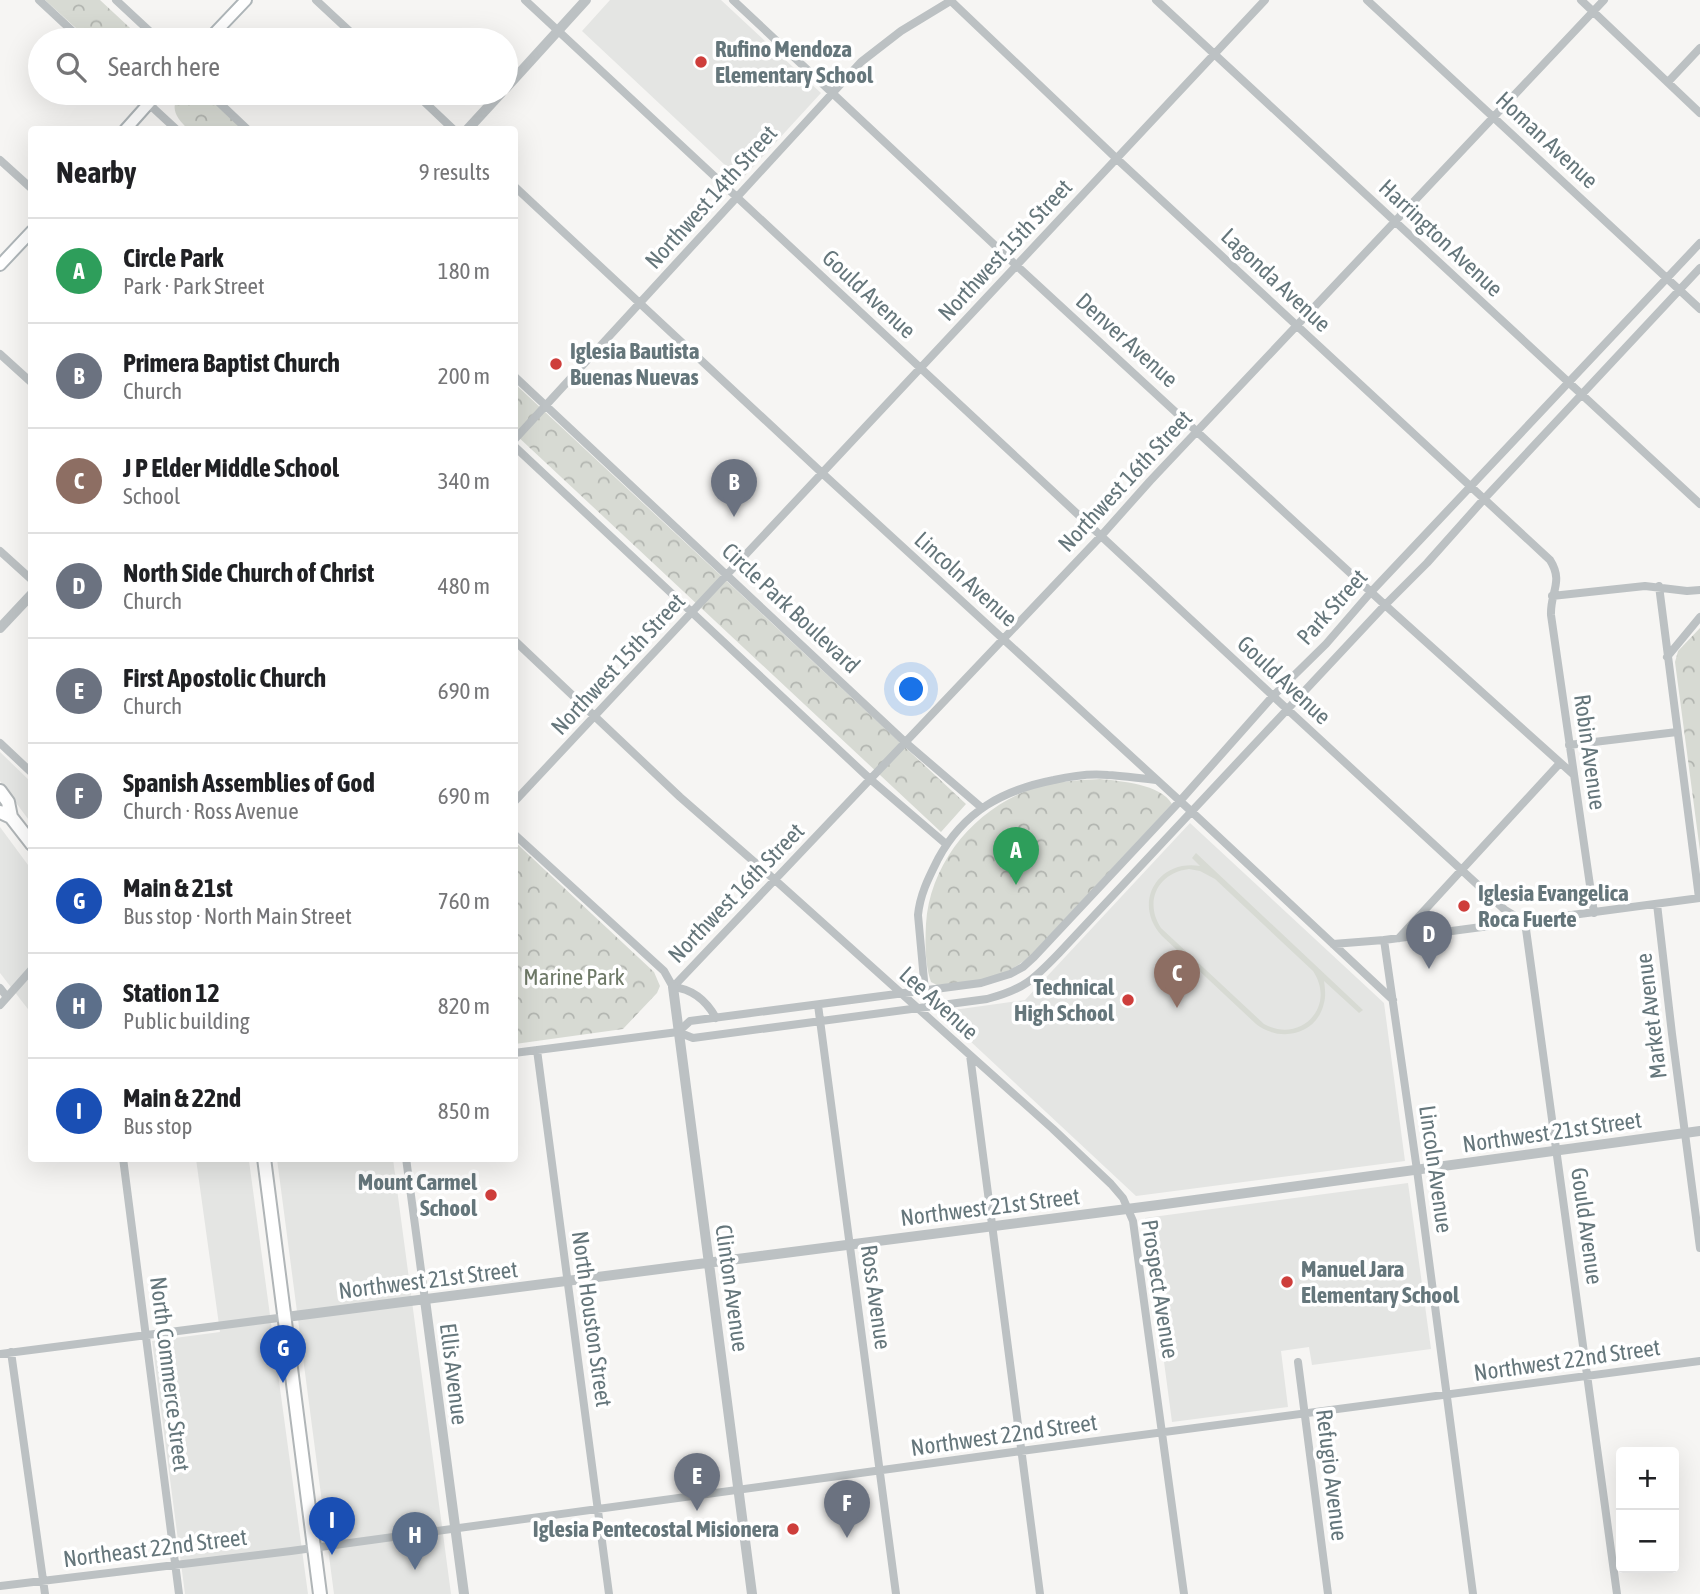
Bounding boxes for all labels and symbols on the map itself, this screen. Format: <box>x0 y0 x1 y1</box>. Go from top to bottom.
place label: Rufino Mendoza Elementary School <box>715 36 874 88</box>
marker: Rufino Mendoza Elementary School <box>693 54 709 70</box>
street label: Homan Avenue <box>1491 86 1603 194</box>
street label: Northwest 14th Street <box>640 120 782 274</box>
street label: Northwest 15th Street <box>933 174 1077 326</box>
street label: Harrington Avenue <box>1374 174 1508 302</box>
street label: Lagonda Avenue <box>1216 223 1336 337</box>
street label: Gould Avenue <box>817 244 921 344</box>
street label: Denver Avenue <box>1071 288 1183 392</box>
place label: Iglesia Bautista Buenas Nuevas <box>570 338 700 390</box>
marker: Iglesia Bautista Buenas Nuevas <box>548 356 564 372</box>
street label: Northwest 16th Street <box>1053 405 1197 557</box>
pin: B <box>711 459 757 517</box>
street label: Lincoln Avenue <box>909 526 1023 632</box>
street label: Circle Park Boulevard <box>717 538 865 678</box>
street label: Park Street <box>1292 564 1372 650</box>
street label: Northwest 15th Street <box>546 588 690 740</box>
street label: Gould Avenue <box>1232 630 1336 730</box>
your location <box>894 672 928 706</box>
street label: Robin Avenue <box>1569 693 1611 811</box>
street label: Northwest 16th Street <box>663 818 809 968</box>
pin: A <box>993 827 1039 885</box>
place label: Iglesia Evangelica Roca Fuerte <box>1478 880 1629 932</box>
marker: Iglesia Evangelica Roca Fuerte <box>1456 898 1472 914</box>
pin: D <box>1406 911 1452 969</box>
pin: C <box>1154 950 1200 1008</box>
street label: Market Avenue <box>1630 952 1672 1080</box>
street label: Lee Avenue <box>894 961 984 1045</box>
park label: Marine Park <box>523 964 625 990</box>
place label: Technical High School <box>1014 974 1115 1026</box>
marker: Technical High School <box>1120 992 1136 1008</box>
street label: Lincoln Avenue <box>1414 1103 1458 1235</box>
street label: Northwest 21st Street <box>1461 1107 1643 1157</box>
street label: Gould Avenue <box>1566 1166 1608 1286</box>
place label: Mount Carmel School <box>358 1169 478 1221</box>
street label: Northwest 21st Street <box>899 1183 1081 1231</box>
marker: Mount Carmel School <box>483 1187 499 1203</box>
street label: Prospect Avenue <box>1136 1218 1184 1360</box>
street label: Clinton Avenue <box>710 1223 754 1353</box>
street label: North Houston Street <box>567 1229 617 1409</box>
street label: Ross Avenue <box>856 1243 896 1351</box>
street label: Northwest 21st Street <box>337 1256 519 1304</box>
place label: Manuel Jara Elementary School <box>1301 1256 1460 1308</box>
marker: Manuel Jara Elementary School <box>1279 1274 1295 1290</box>
street label: North Commerce Street <box>145 1275 195 1473</box>
street label: Ellis Avenue <box>435 1322 473 1426</box>
pin: G <box>260 1325 306 1383</box>
street label: Northwest 22nd Street <box>1472 1334 1662 1386</box>
street label: Refugio Avenue <box>1311 1408 1353 1542</box>
street label: Northwest 22nd Street <box>909 1409 1099 1461</box>
pin: E <box>674 1453 720 1511</box>
pin: F <box>824 1480 870 1538</box>
pin: I <box>309 1497 355 1555</box>
pin: H <box>392 1512 438 1570</box>
place label: Iglesia Pentecostal Misionera <box>533 1516 779 1542</box>
marker: Iglesia Pentecostal Misionera <box>785 1521 801 1537</box>
street label: Northeast 22nd Street <box>62 1524 248 1572</box>

